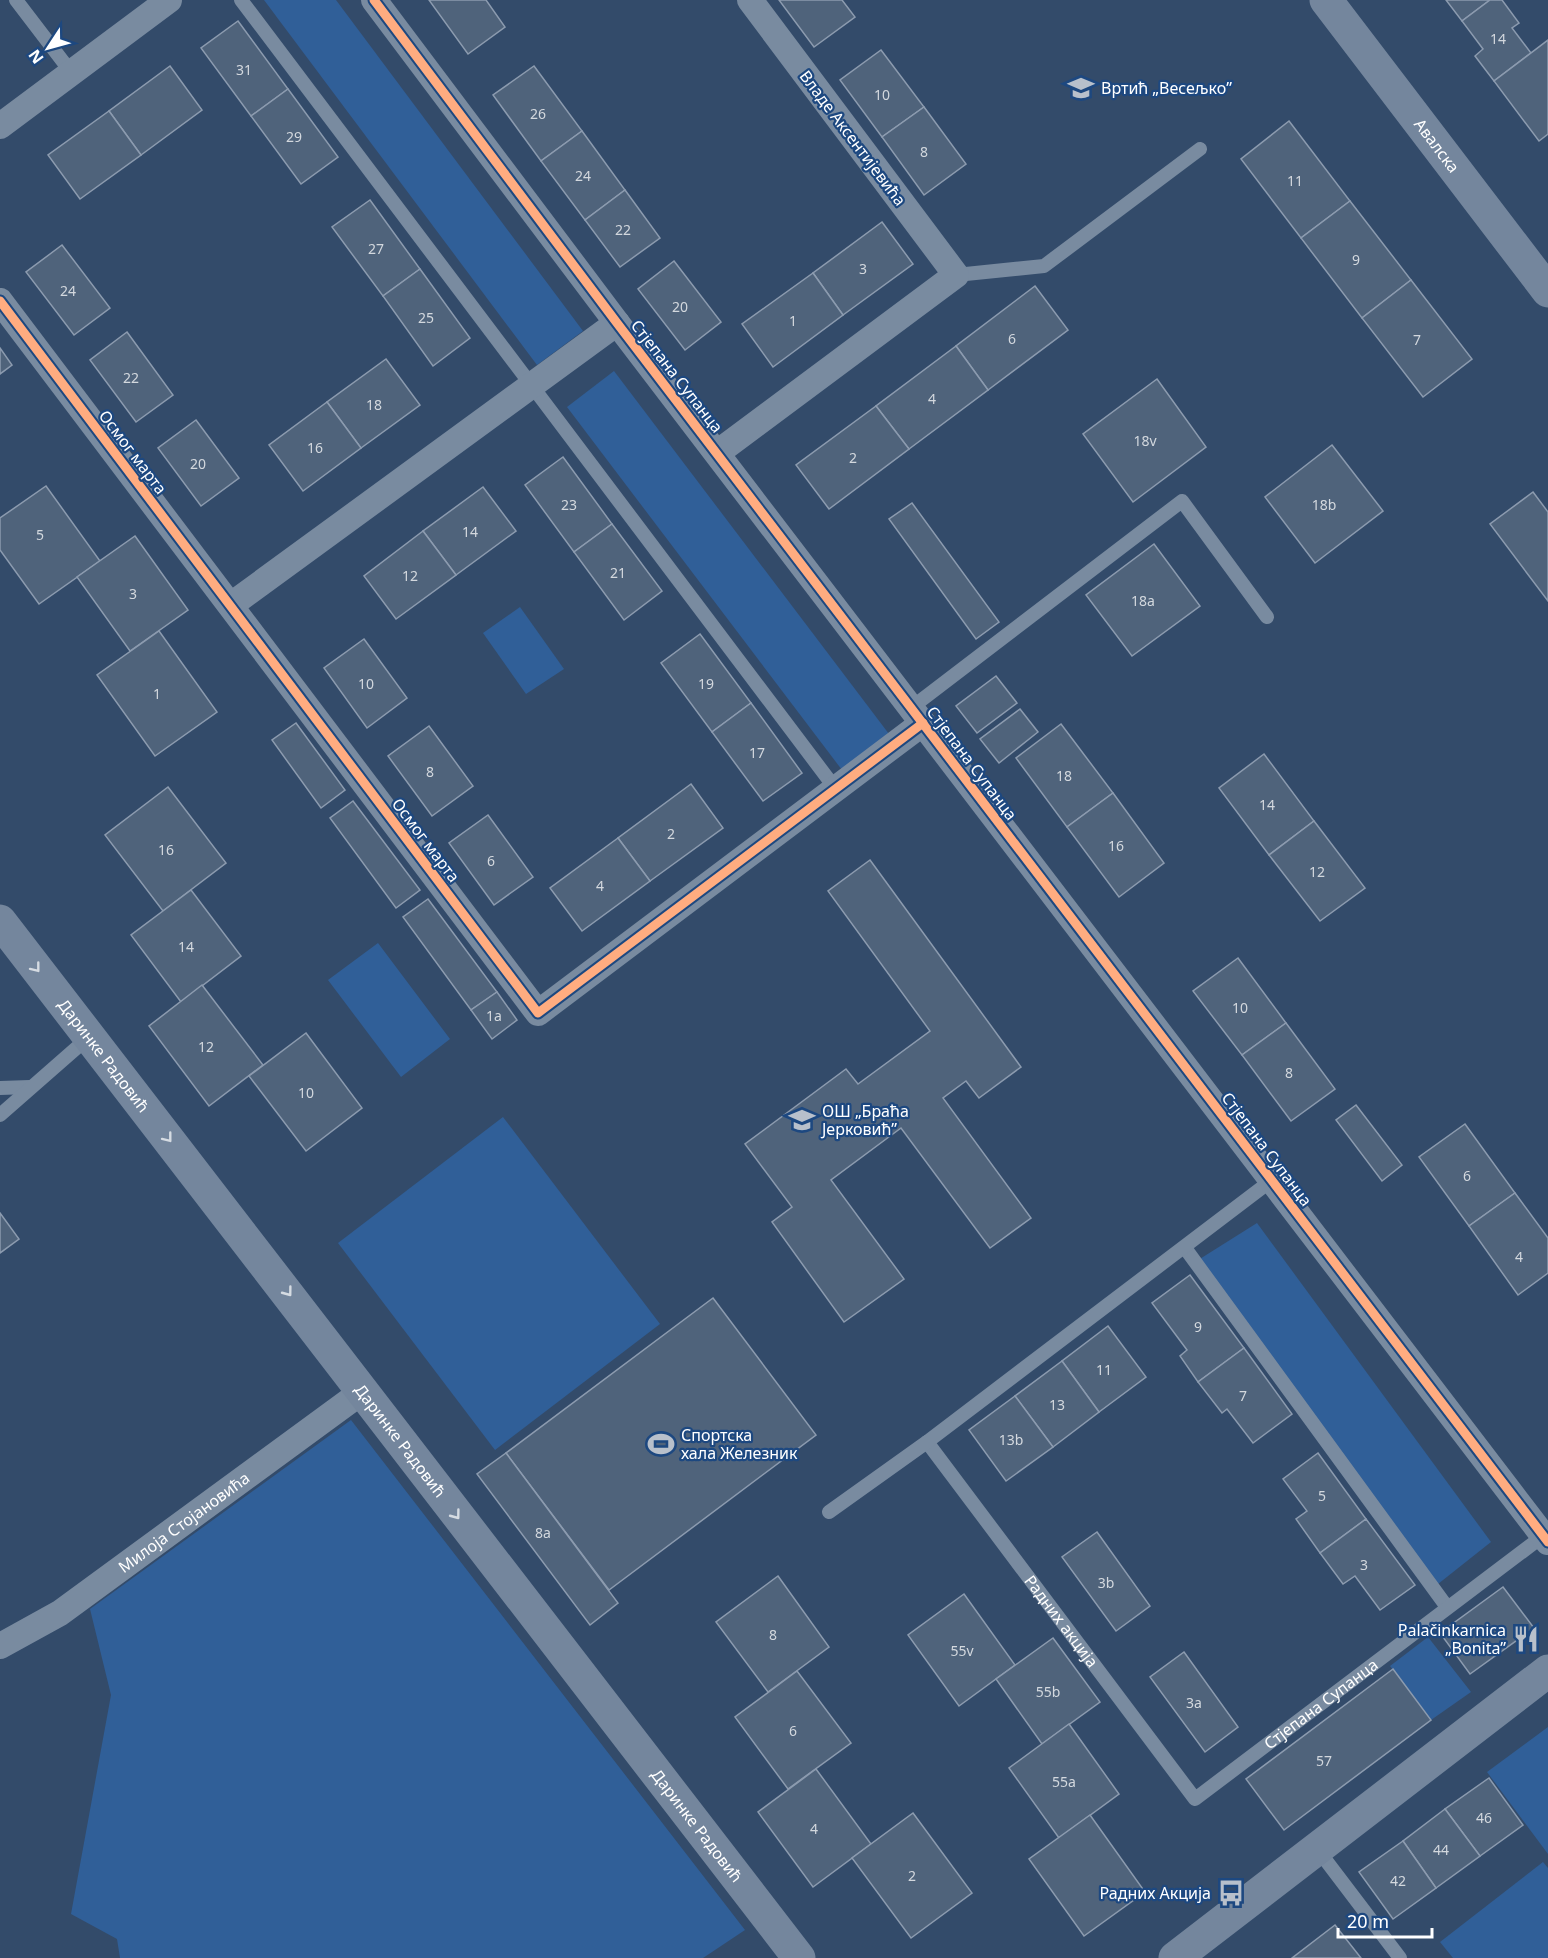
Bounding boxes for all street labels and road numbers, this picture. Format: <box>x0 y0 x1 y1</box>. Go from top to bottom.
street label: Владе Аксентијевића <box>795 66 911 210</box>
street label: Авалска <box>1409 114 1465 177</box>
street label: Стјепана Супанца <box>626 315 728 437</box>
street label: Осмог марта <box>94 405 172 499</box>
street label: Стјепана Супанца <box>922 701 1022 825</box>
street label: Осмог марта <box>387 793 465 887</box>
street label: Даринке Радовић <box>53 994 154 1117</box>
street label: Стјепана Супанца <box>1217 1087 1317 1211</box>
street label: Даринке Радовић <box>350 1379 451 1502</box>
street label: Милоја Стојановића <box>114 1467 254 1578</box>
street label: Радних акција <box>1020 1570 1103 1672</box>
street label: Стјепана Супанца <box>1259 1654 1382 1754</box>
street label: Даринке Радовић <box>646 1764 748 1887</box>

